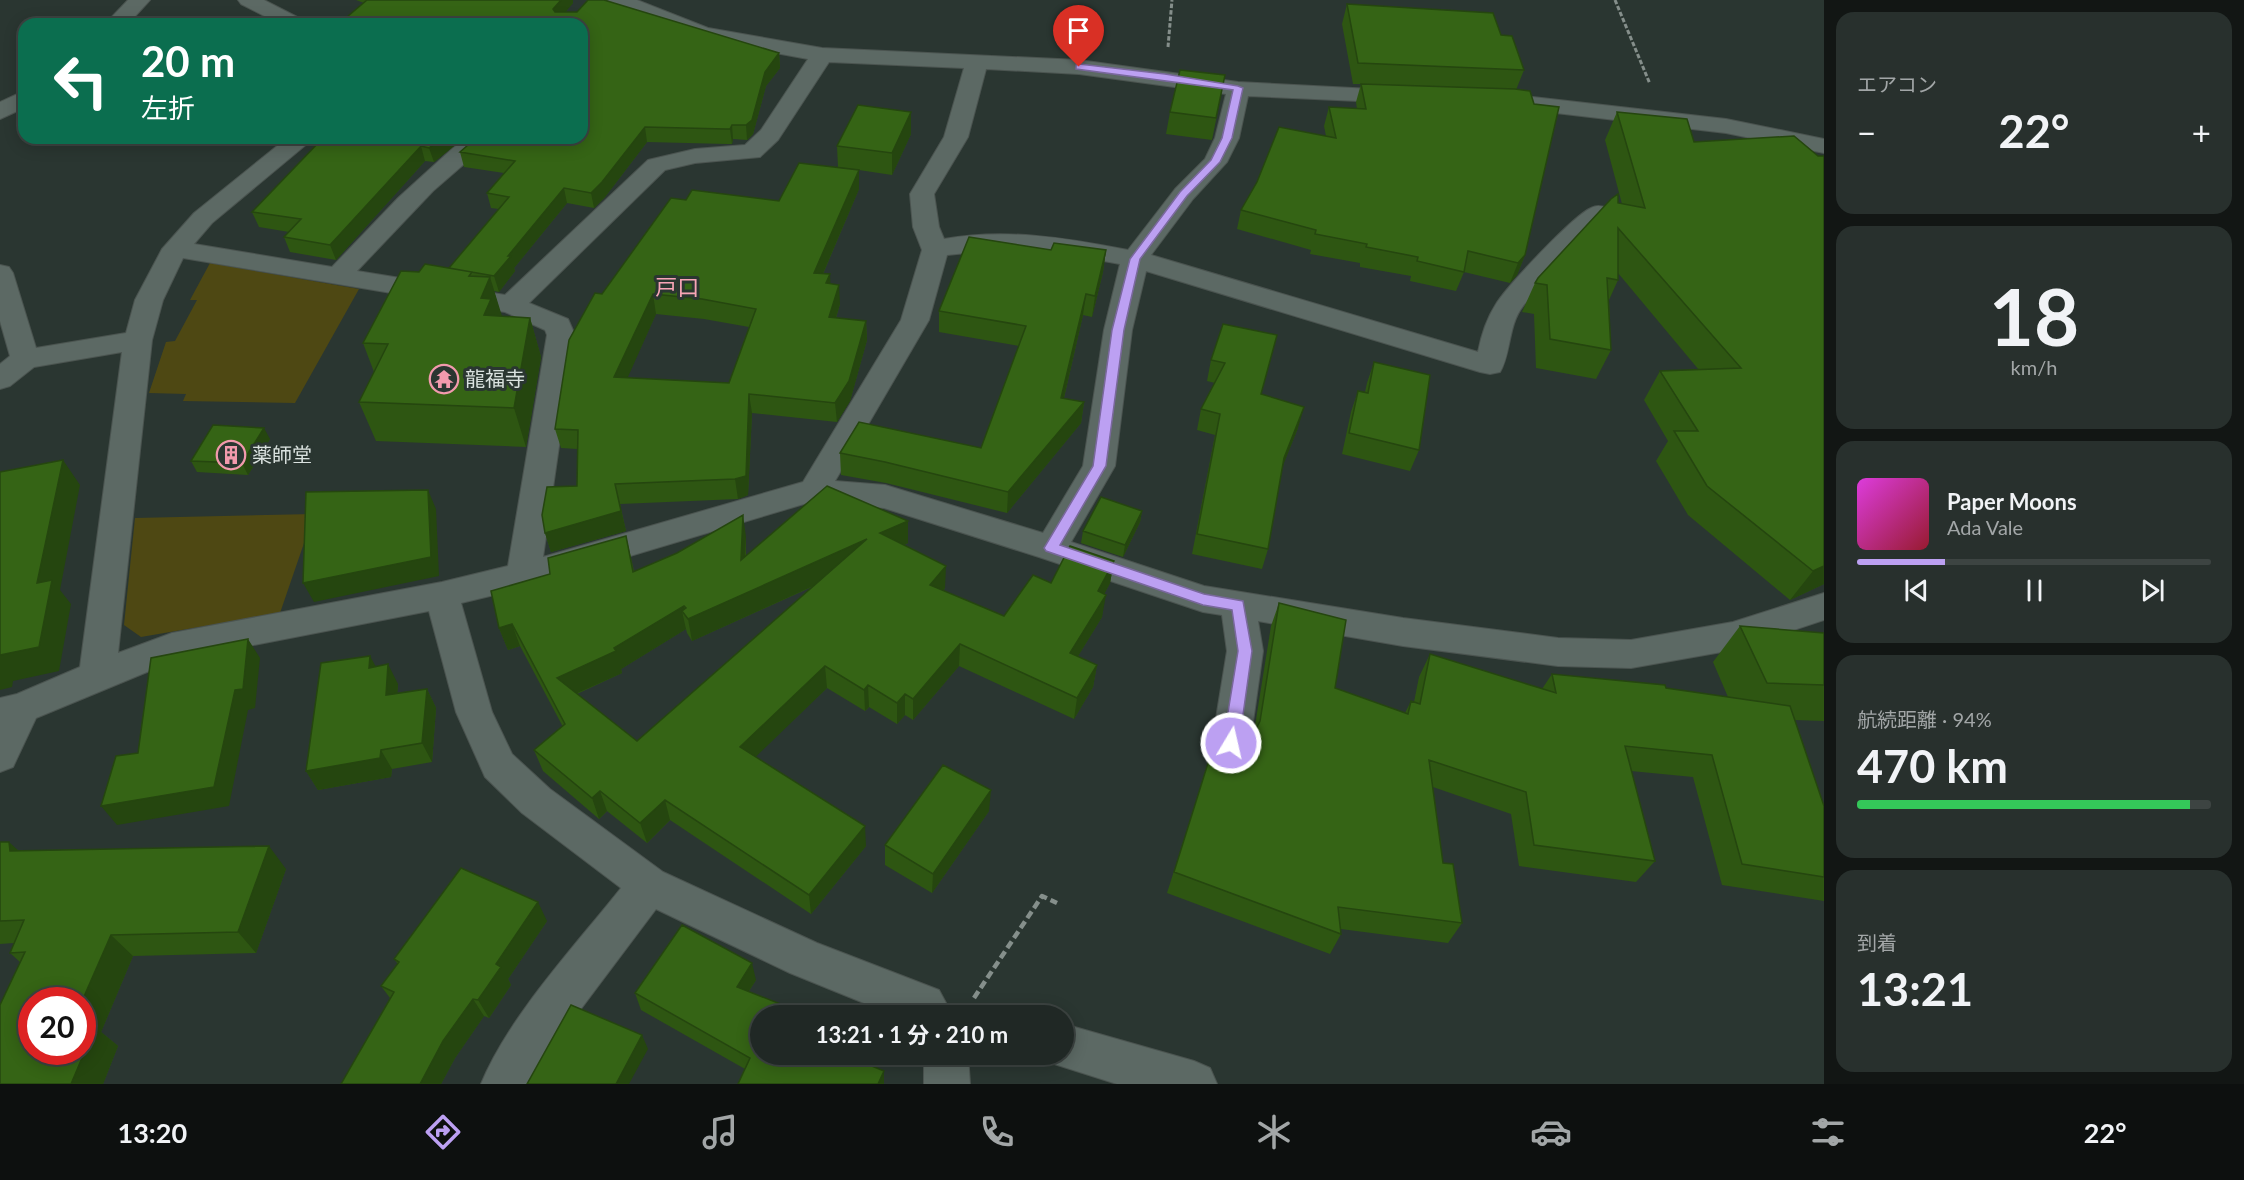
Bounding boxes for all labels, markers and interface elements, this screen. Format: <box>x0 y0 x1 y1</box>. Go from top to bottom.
pin <box>1053 5 1104 67</box>
icon: arrive <box>1062 14 1095 47</box>
text: 20 m <box>141 36 235 86</box>
icon: left <box>42 42 120 120</box>
text: エアコン <box>1857 72 1937 96</box>
text: 左折 <box>141 91 195 124</box>
text: 22° <box>1999 104 2069 158</box>
text: − <box>1857 112 1876 152</box>
text: + <box>2192 112 2211 152</box>
text: 18 <box>1989 269 2079 363</box>
district label: 戸口 <box>655 273 699 300</box>
text: km/h <box>2011 355 2057 379</box>
temple icon: 龍福寺 <box>428 363 460 395</box>
place label: 龍福寺 <box>465 366 525 390</box>
building icon: 薬師堂 <box>215 439 247 471</box>
place label: 薬師堂 <box>252 442 312 466</box>
text: Paper Moons <box>1947 488 2077 515</box>
text: Ada Vale <box>1947 515 2023 539</box>
icon: previous <box>1900 574 1933 607</box>
icon: pause <box>2018 574 2051 607</box>
icon: next <box>2136 574 2169 607</box>
text: 航続距離 · 94% <box>1857 707 1992 731</box>
position arrow <box>1199 711 1263 775</box>
text: 470 km <box>1857 739 2008 793</box>
text: 到着 <box>1857 930 1897 954</box>
text: 13:21 <box>1857 962 1973 1016</box>
speed limit sign: 20 <box>18 987 96 1065</box>
text: 13:21 · 1 分 · 210 m <box>816 1021 1008 1048</box>
icon: directions <box>422 1111 464 1153</box>
icon: music <box>699 1111 741 1153</box>
icon: phone <box>976 1111 1018 1153</box>
icon: climate <box>1253 1111 1295 1153</box>
icon: car <box>1530 1111 1572 1153</box>
icon: filters <box>1807 1111 1849 1153</box>
text: 13:20 <box>117 1116 187 1149</box>
text: 22° <box>2084 1116 2126 1149</box>

